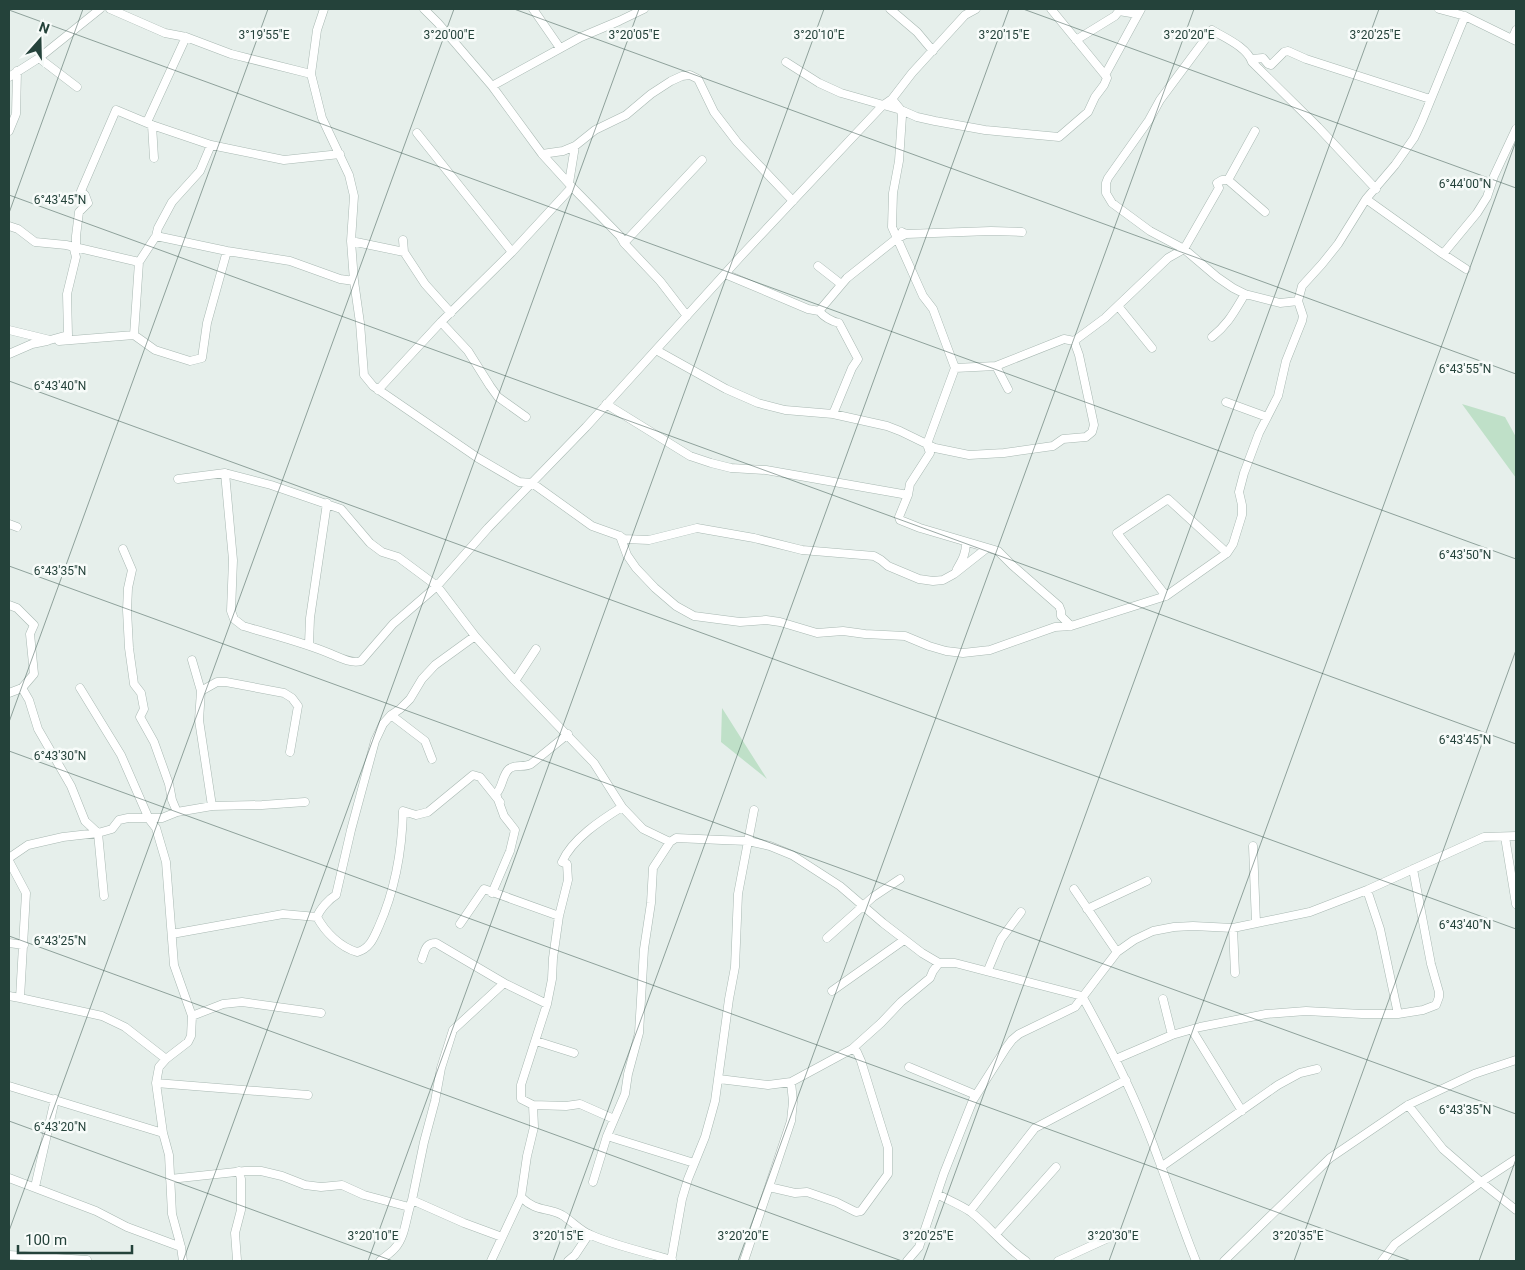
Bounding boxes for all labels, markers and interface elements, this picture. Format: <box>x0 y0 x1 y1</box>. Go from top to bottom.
north arrow <box>15 15 65 65</box>
text: N <box>37 19 52 37</box>
text: 3°19'55"E <box>239 28 290 42</box>
text: 3°20'00"E <box>424 28 475 42</box>
text: 3°20'05"E <box>609 28 660 42</box>
text: 3°20'10"E <box>794 28 845 42</box>
text: 3°20'15"E <box>979 28 1030 42</box>
text: 3°20'20"E <box>1164 28 1215 42</box>
text: 3°20'25"E <box>1350 28 1401 42</box>
text: 6°44'00"N <box>1439 177 1491 191</box>
text: 6°43'45"N <box>34 193 86 207</box>
text: 6°43'55"N <box>1439 362 1491 376</box>
text: 6°43'40"N <box>34 379 86 393</box>
text: 6°43'50"N <box>1439 548 1491 562</box>
text: 6°43'35"N <box>34 564 86 578</box>
text: 6°43'45"N <box>1439 733 1491 747</box>
text: 6°43'30"N <box>34 749 86 763</box>
text: 6°43'40"N <box>1439 918 1491 932</box>
text: 6°43'25"N <box>34 934 86 948</box>
text: 6°43'35"N <box>1439 1103 1491 1117</box>
text: 6°43'20"N <box>34 1120 86 1134</box>
scale bar <box>18 1222 131 1254</box>
text: 3°20'10"E <box>348 1229 399 1243</box>
text: 3°20'15"E <box>533 1229 584 1243</box>
text: 3°20'20"E <box>718 1229 769 1243</box>
text: 3°20'25"E <box>903 1229 954 1243</box>
text: 3°20'30"E <box>1088 1229 1139 1243</box>
text: 3°20'35"E <box>1273 1229 1324 1243</box>
text: 100 m <box>25 1231 67 1249</box>

